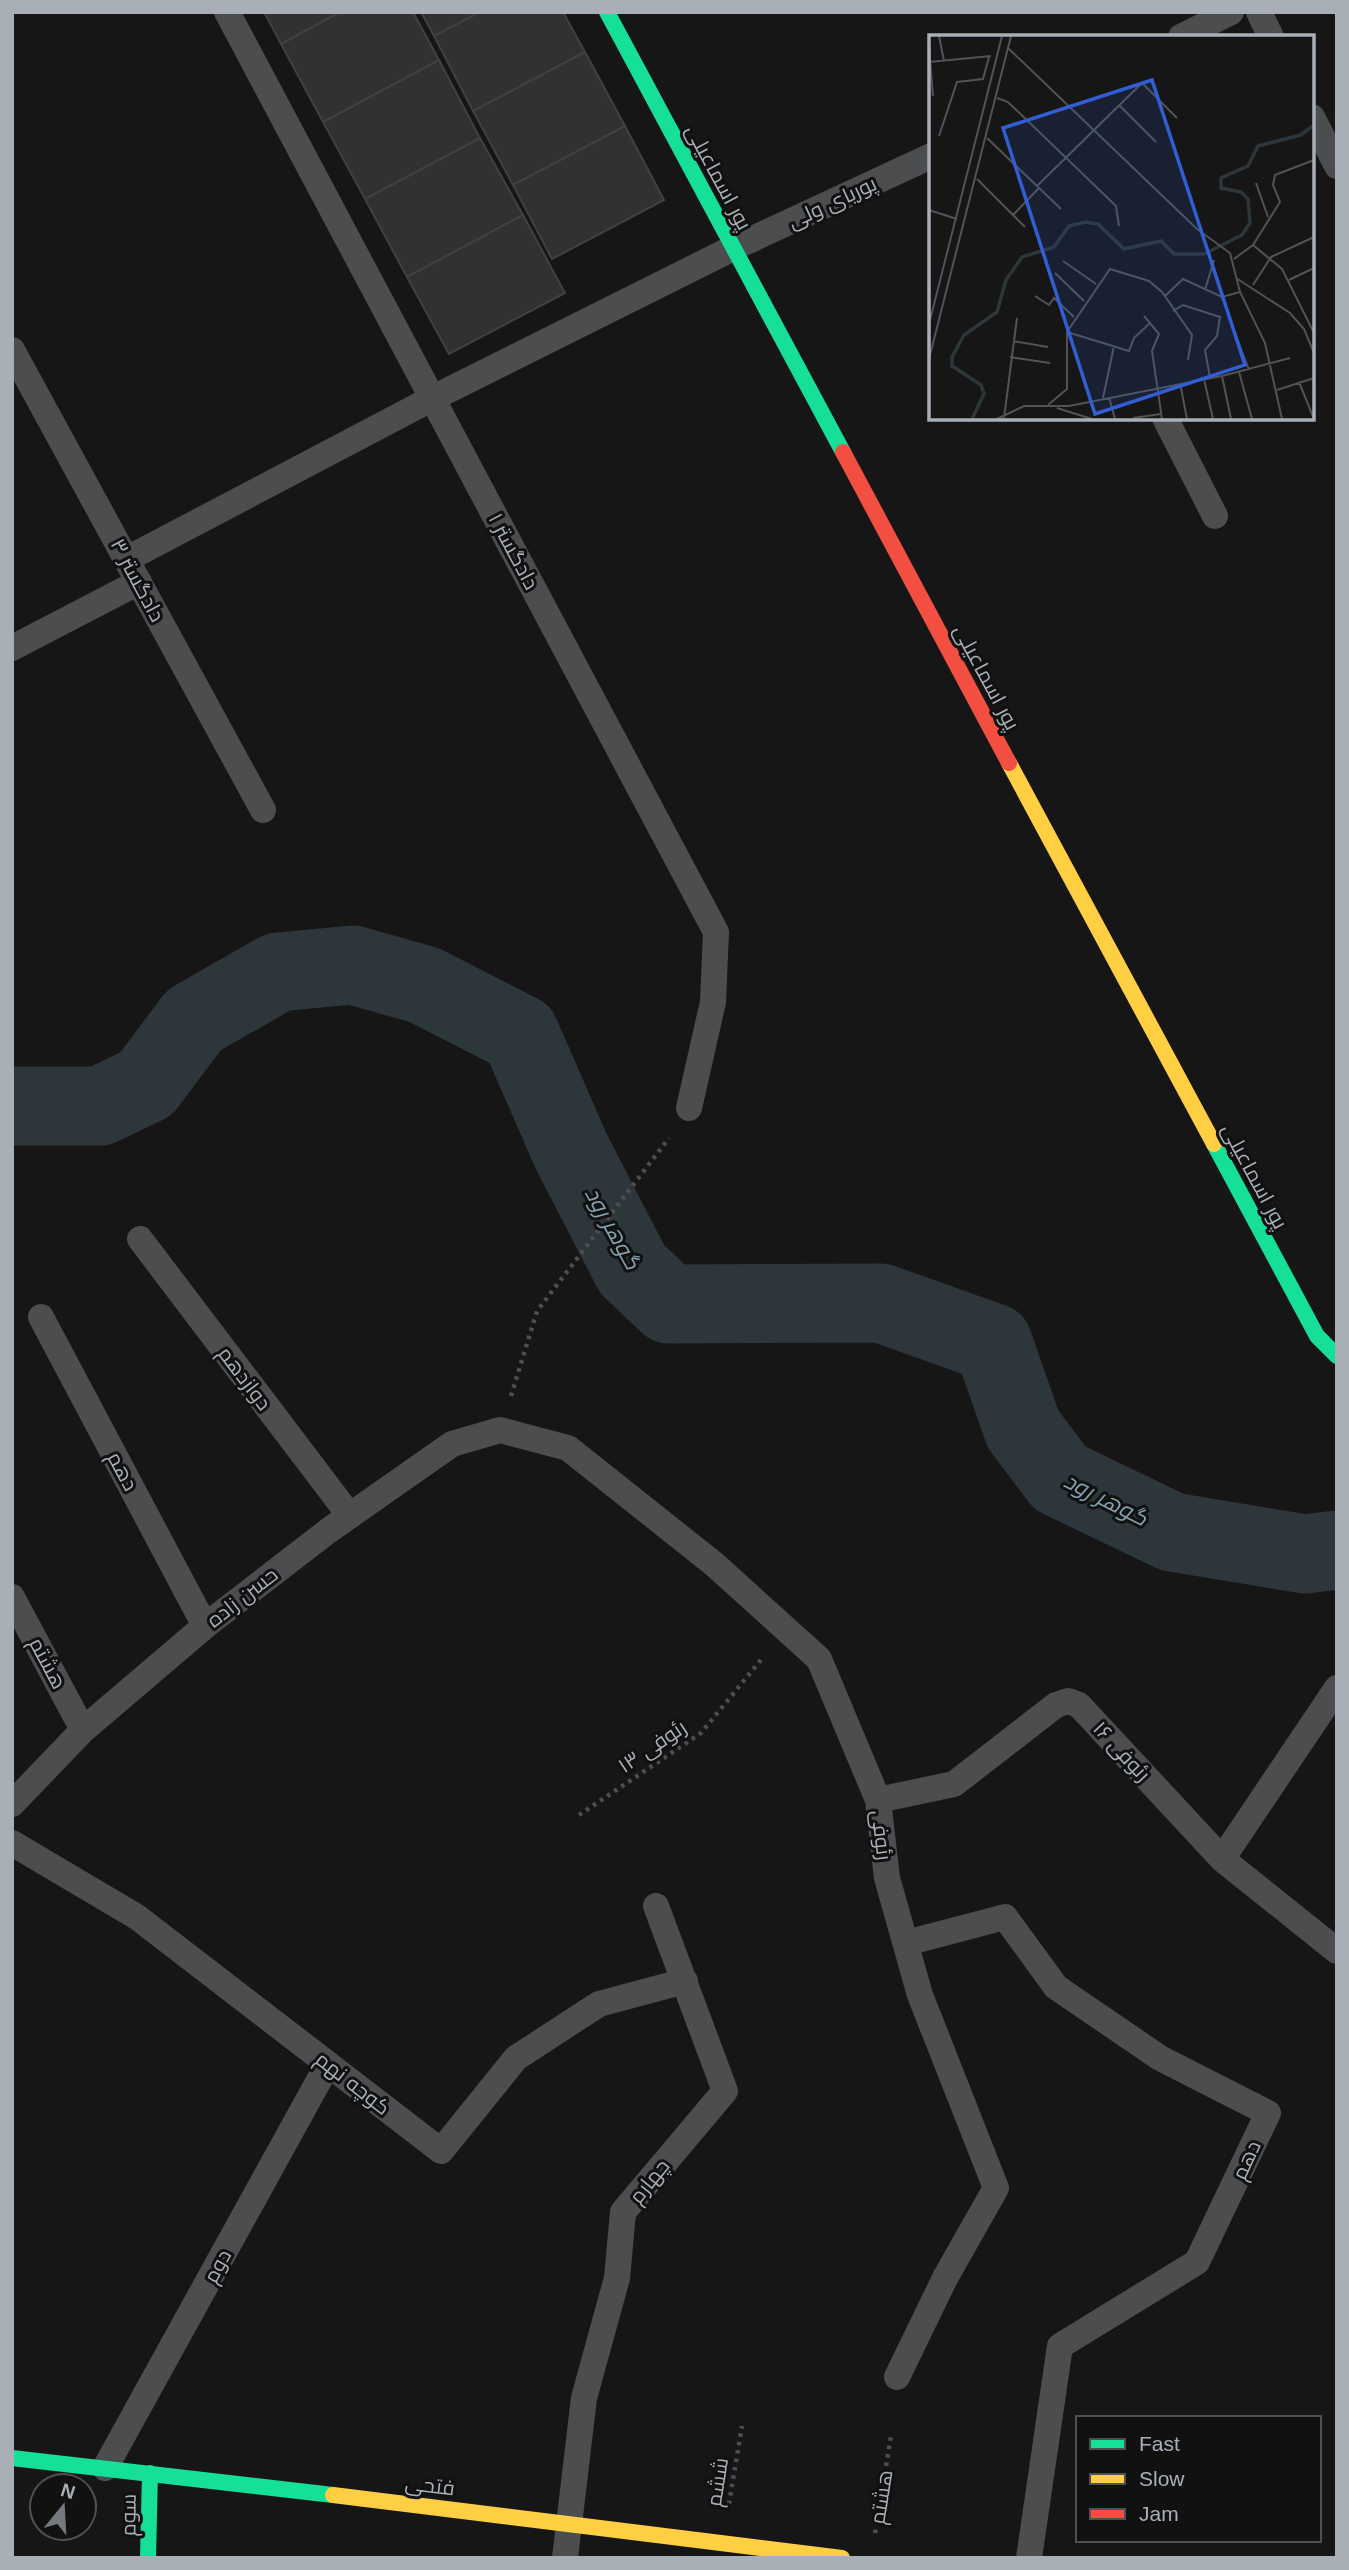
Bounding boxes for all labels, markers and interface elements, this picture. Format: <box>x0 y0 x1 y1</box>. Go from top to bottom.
inset map <box>929 35 1314 420</box>
street label: پور اسماعیلی <box>679 120 757 235</box>
street label: پوریای ولی <box>784 171 882 235</box>
street label: دادگستر ۱ <box>483 509 544 594</box>
street label: دادگستر ۳ <box>106 535 169 626</box>
street label: پور اسماعیلی <box>947 620 1025 735</box>
street label: پور اسماعیلی <box>1215 1119 1293 1234</box>
water label: گوهر رود <box>579 1182 646 1275</box>
street label: دوازدهم <box>211 1342 276 1416</box>
street label: دهم <box>101 1448 143 1496</box>
water label: گوهر رود <box>1059 1467 1152 1532</box>
street label: حسن زاده <box>202 1562 283 1633</box>
street label: هشتم <box>22 1633 71 1694</box>
street label: رئوفی ۱۳ <box>614 1715 691 1779</box>
street label: رئوفی ۱۶ <box>1087 1717 1155 1787</box>
street label: رئوفی <box>866 1809 896 1862</box>
street label: کوچه نهم <box>309 2047 395 2122</box>
street label: دهم <box>1227 2137 1268 2185</box>
street label: چهارم <box>624 2154 676 2210</box>
street label: دوم <box>199 2245 238 2288</box>
legend <box>1076 2416 1321 2542</box>
text: Fast <box>1139 2432 1180 2455</box>
street label: ششم <box>702 2456 735 2509</box>
text: Slow <box>1139 2467 1185 2490</box>
street label: هشتم <box>865 2468 900 2526</box>
street label: فتحی <box>403 2471 456 2501</box>
north arrow <box>28 2472 98 2542</box>
text: N <box>58 2479 78 2503</box>
street label: سوم <box>116 2493 143 2537</box>
text: Jam <box>1139 2502 1179 2525</box>

